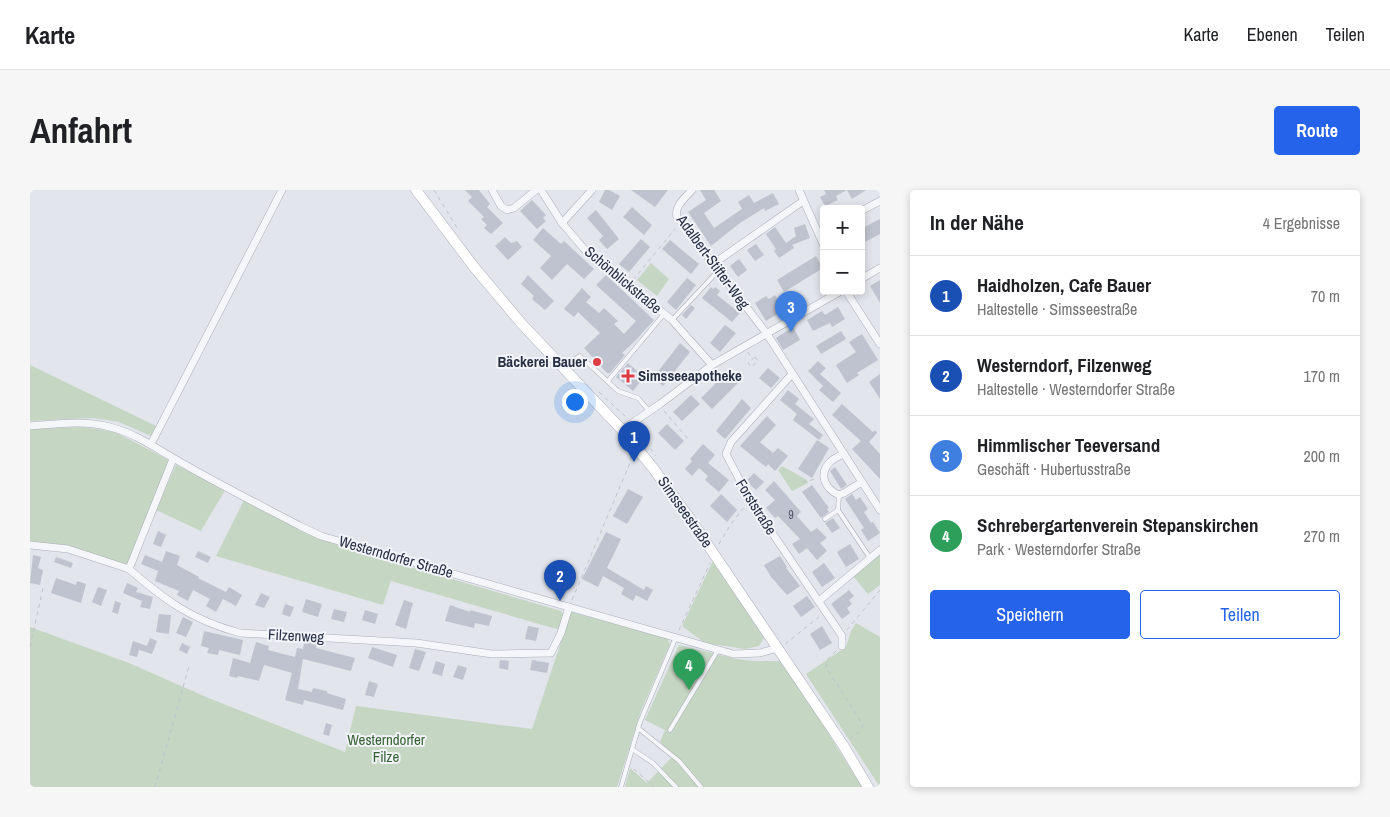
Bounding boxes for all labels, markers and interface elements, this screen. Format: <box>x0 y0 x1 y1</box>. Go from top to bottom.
text: Karte <box>25 19 75 51</box>
text: Karte <box>1183 22 1219 47</box>
text: Ebenen <box>1247 22 1298 47</box>
text: Teilen <box>1326 22 1365 47</box>
button: Route <box>1274 106 1360 155</box>
text: Anfahrt <box>30 107 132 154</box>
map controls <box>820 205 865 295</box>
button: + <box>820 205 865 250</box>
text: In der Nähe <box>930 208 1024 237</box>
street label: Adalbert-Stifter-Weg <box>671 209 755 313</box>
text: 4 Ergebnisse <box>1263 212 1340 234</box>
street label: Schönblickstraße <box>580 241 667 318</box>
button: − <box>820 250 865 295</box>
text: Haidholzen, Cafe Bauer <box>977 272 1151 298</box>
text: 1 <box>942 285 950 307</box>
text: 70 m <box>1311 285 1340 307</box>
pin: 3 <box>775 291 807 332</box>
text: Haltestelle · Simsseestraße <box>977 298 1137 320</box>
place label: Bäckerei Bauer <box>497 351 587 372</box>
text: Westerndorf, Filzenweg <box>977 352 1152 378</box>
marker: Bäckerei Bauer <box>591 356 603 368</box>
place label: Simsseeapotheke <box>638 365 742 386</box>
text: 2 <box>942 365 950 387</box>
text: 170 m <box>1304 365 1340 387</box>
marker: Simsseeapotheke <box>622 370 634 382</box>
text: Haltestelle · Westerndorfer Straße <box>977 378 1175 400</box>
your location <box>562 389 588 415</box>
pin: 1 <box>618 421 650 462</box>
text: Himmlischer Teeversand <box>977 432 1160 458</box>
text: 3 <box>942 445 950 467</box>
text: 200 m <box>1304 445 1340 467</box>
text: Geschäft · Hubertusstraße <box>977 458 1131 480</box>
street label: Simsseestraße <box>653 472 718 552</box>
street label: Forststraße <box>731 475 782 539</box>
house number: 9 <box>788 507 794 523</box>
text: Schrebergartenverein Stepanskirchen <box>977 512 1258 538</box>
text: 4 <box>942 525 950 547</box>
text: 270 m <box>1304 525 1340 547</box>
street label: Westerndorfer Straße <box>336 530 456 583</box>
text: Park · Westerndorfer Straße <box>977 538 1141 560</box>
pin: 2 <box>544 560 576 601</box>
button: Speichern <box>930 590 1130 639</box>
button: Teilen <box>1140 590 1340 639</box>
street label: Filzenweg <box>267 624 325 647</box>
pin: 4 <box>673 649 705 690</box>
park label: Westerndorfer Filze <box>347 729 425 767</box>

